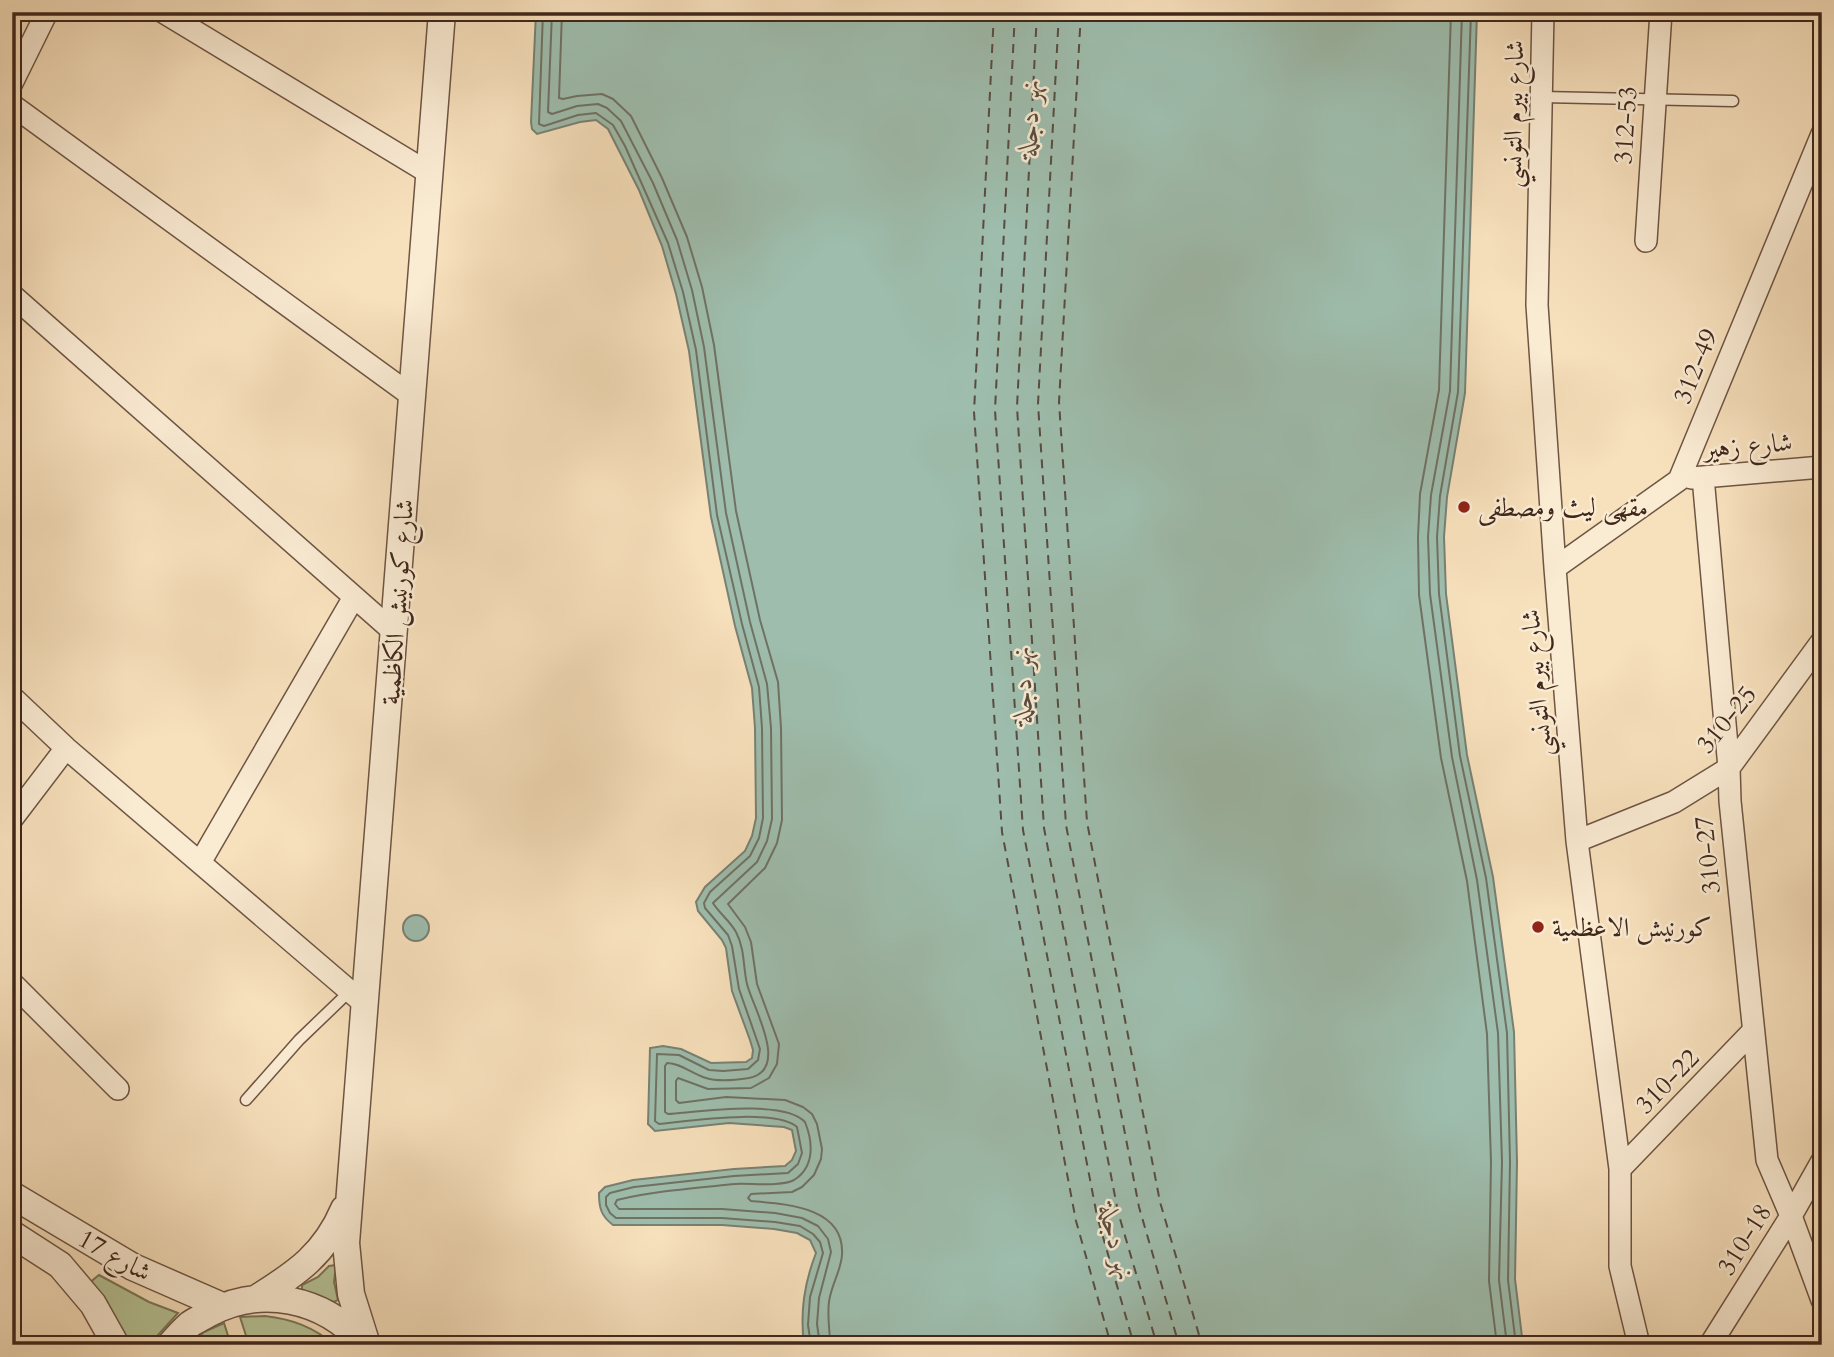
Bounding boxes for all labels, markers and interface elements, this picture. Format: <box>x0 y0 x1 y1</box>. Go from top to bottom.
street label: شارع بيرم التونسي <box>1495 40 1538 188</box>
water label: نهر دجلة <box>1009 78 1049 162</box>
street label: 312-53 <box>1605 85 1646 165</box>
street label: 312-49 <box>1665 323 1726 409</box>
street label: شارع زهير <box>1699 424 1794 471</box>
place label: مقهى ليث ومصطفى <box>1478 490 1648 526</box>
street label: شارع كورنيش الكاظمية <box>373 498 426 706</box>
marker: مقهى ليث ومصطفى <box>1456 499 1472 515</box>
street label: شارع بيرم التونسي <box>1513 607 1566 758</box>
water label: نهر دجلة <box>1002 645 1042 729</box>
street label: 310-25 <box>1688 678 1765 761</box>
street label: 310-27 <box>1686 814 1729 896</box>
place label: كورنيش الاعظمية <box>1552 910 1712 945</box>
marker: كورنيش الاعظمية <box>1530 919 1546 935</box>
street label: 310-22 <box>1628 1041 1707 1122</box>
water label: نهر دجلة <box>1087 1196 1146 1285</box>
street label: 310-18 <box>1709 1197 1780 1282</box>
street label: شارع 17 <box>70 1221 158 1293</box>

